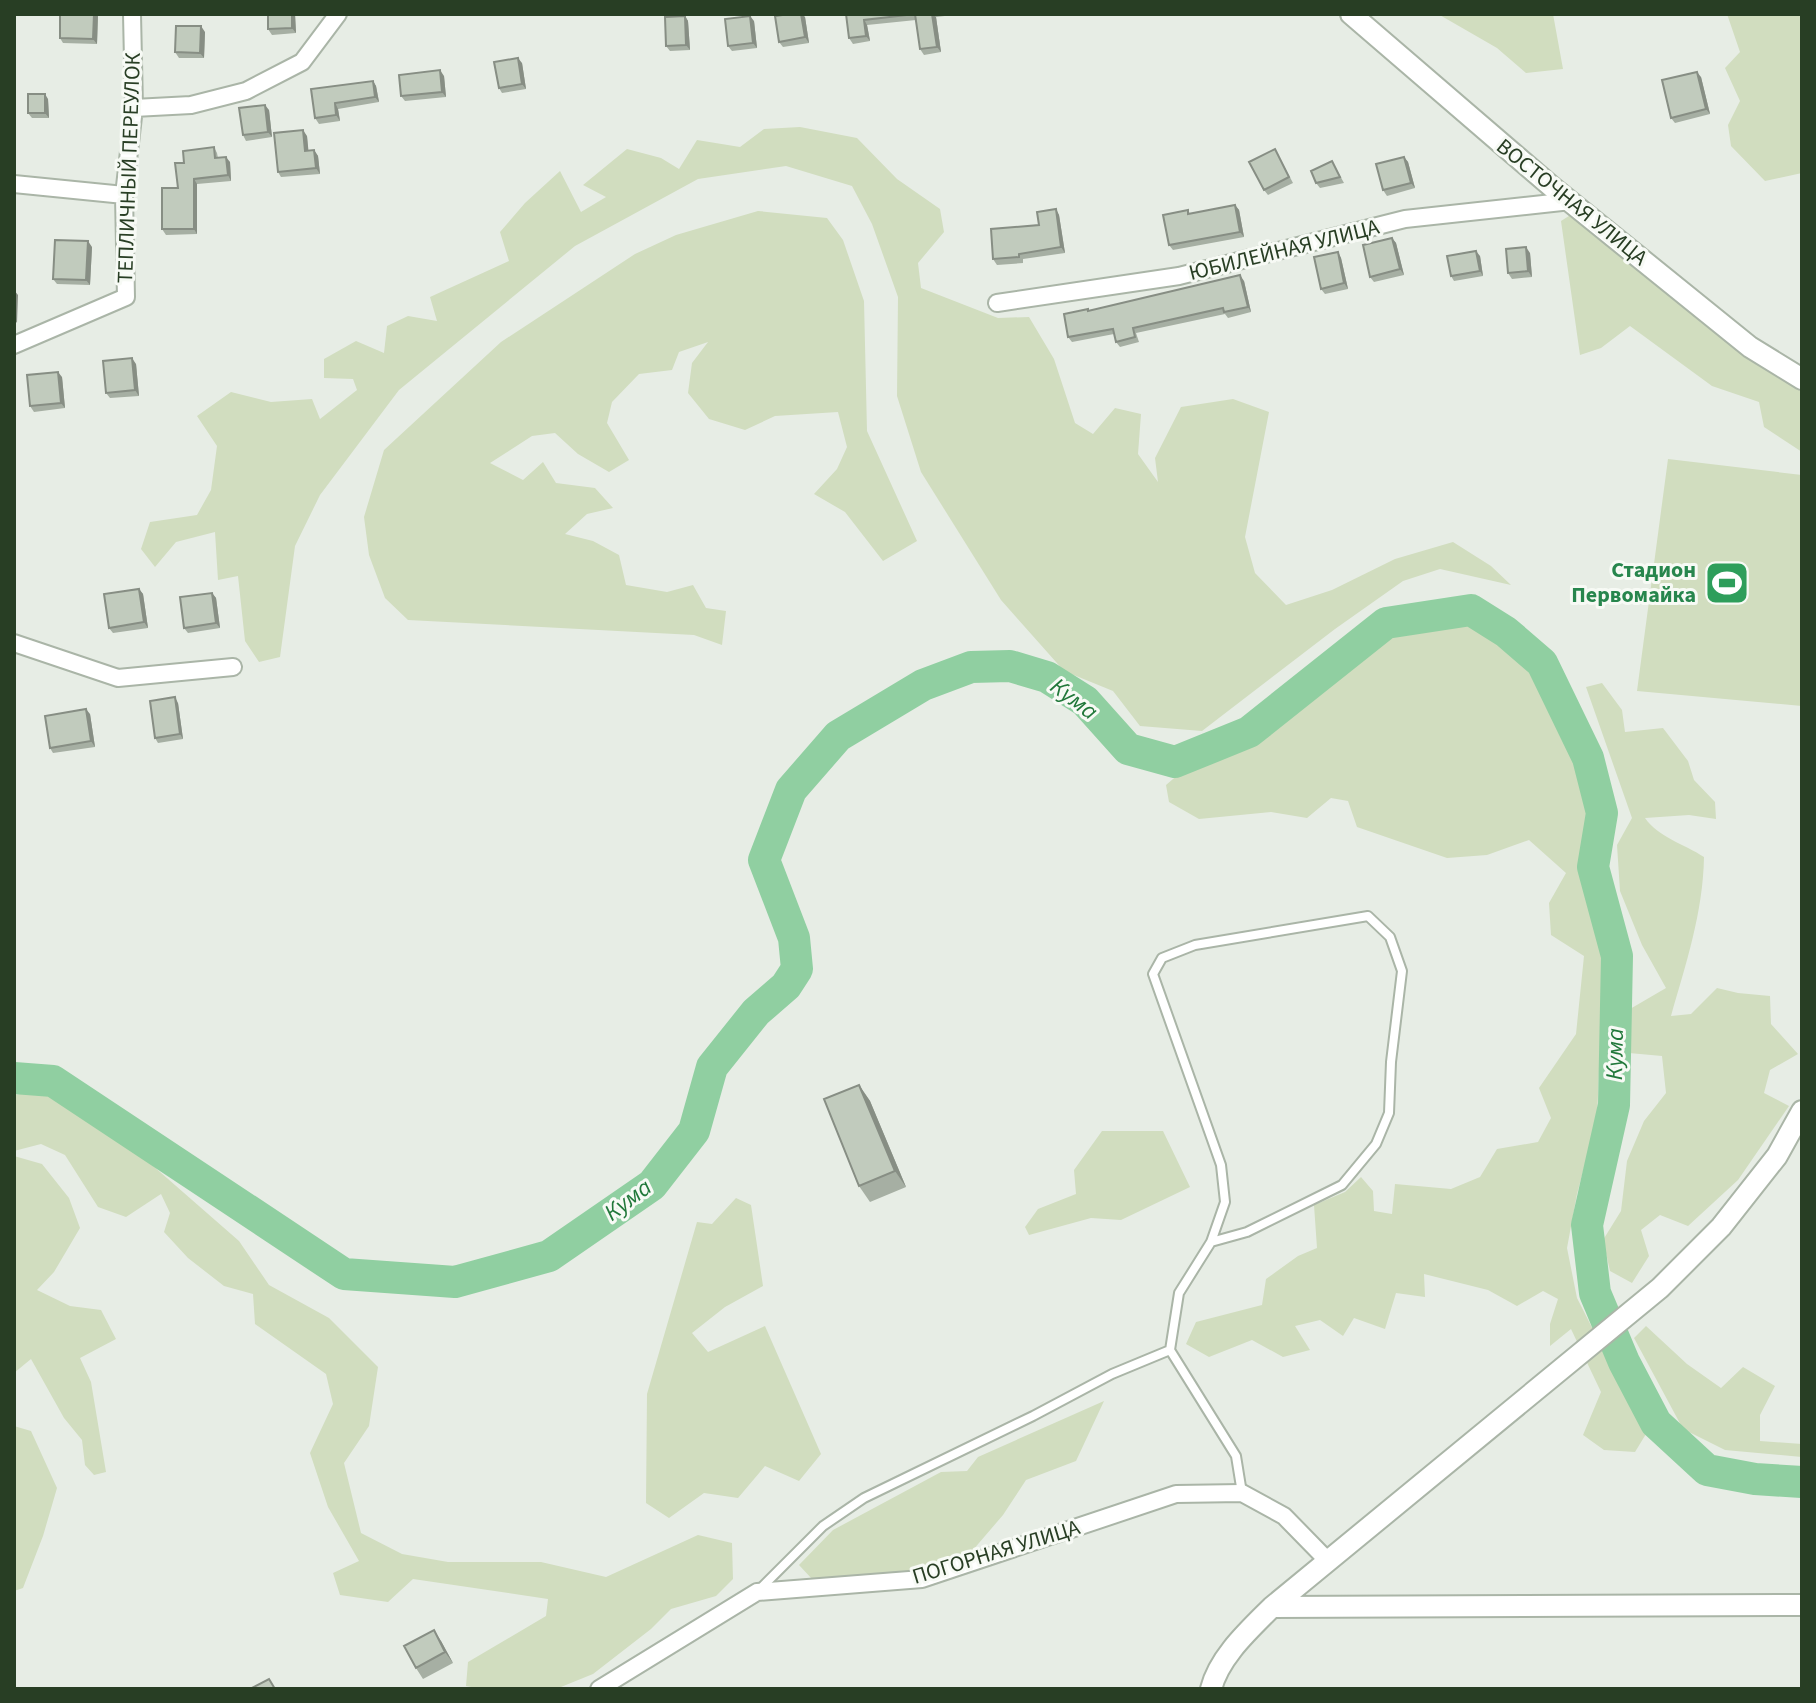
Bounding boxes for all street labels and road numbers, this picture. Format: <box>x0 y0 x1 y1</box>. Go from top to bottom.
street label: ТЕПЛИЧНЫЙ ПЕРЕУЛОК <box>109 52 149 284</box>
street label: ВОСТОЧНАЯ УЛИЦА <box>1489 131 1655 273</box>
street label: ЮБИЛЕЙНАЯ УЛИЦА <box>1186 211 1382 289</box>
street label: ПОГОРНАЯ УЛИЦА <box>908 1511 1084 1593</box>

